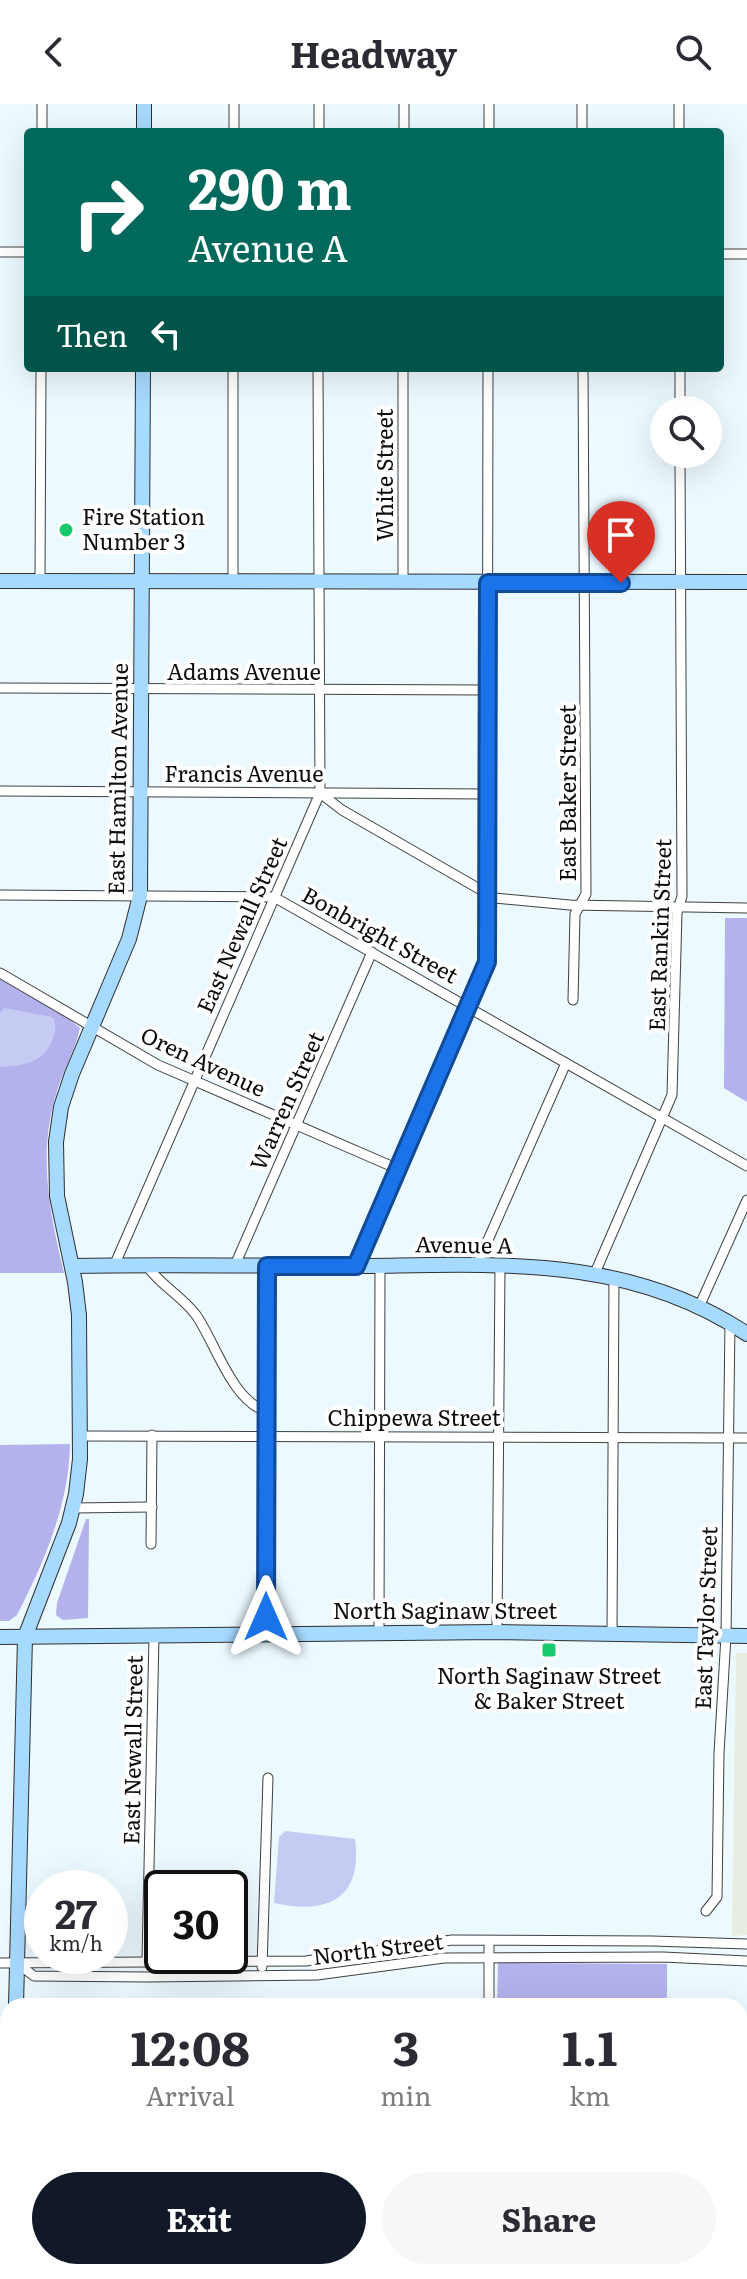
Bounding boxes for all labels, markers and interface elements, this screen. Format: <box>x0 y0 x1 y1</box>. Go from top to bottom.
text: Headway <box>290 26 457 79</box>
icon: back <box>32 30 76 74</box>
icon: search <box>671 30 715 74</box>
text: 290 m <box>188 144 352 227</box>
icon: right <box>56 160 160 264</box>
text: Avenue A <box>188 220 348 273</box>
text: Then <box>56 312 128 356</box>
icon: left <box>144 312 188 356</box>
map controls <box>650 396 722 468</box>
button: search <box>650 396 722 468</box>
street label: White Street <box>367 408 400 541</box>
place label: Fire Station Number 3 <box>82 499 205 557</box>
pin <box>587 501 655 583</box>
icon: arrive <box>599 513 643 557</box>
marker: Fire Station Number 3 <box>57 521 75 539</box>
street label: Adams Avenue <box>167 654 321 687</box>
street label: East Hamilton Avenue <box>98 663 135 895</box>
street label: East Baker Street <box>550 704 583 882</box>
street label: Francis Avenue <box>164 756 324 789</box>
street label: East Newall Street <box>187 831 294 1018</box>
street label: East Rankin Street <box>639 838 678 1032</box>
street label: Bonbright Street <box>297 877 465 990</box>
street label: Oren Avenue <box>136 1017 271 1104</box>
street label: Warren Street <box>240 1026 331 1175</box>
street label: Avenue A <box>415 1226 513 1261</box>
street label: Chippewa Street <box>327 1400 501 1433</box>
street label: East Taylor Street <box>685 1526 724 1710</box>
position arrow <box>224 1575 308 1659</box>
street label: North Saginaw Street <box>333 1593 557 1626</box>
marker: North Saginaw Street & Baker Street <box>540 1641 558 1659</box>
street label: East Newall Street <box>113 1655 150 1845</box>
place label: North Saginaw Street & Baker Street <box>437 1658 661 1716</box>
speed limit sign: 30 <box>144 1870 248 1974</box>
text: 27 <box>55 1882 97 1941</box>
street label: North Street <box>311 1923 445 1972</box>
text: km/h <box>49 1927 103 1957</box>
text: 12:08 <box>131 2010 250 2081</box>
text: 3 <box>392 2010 419 2081</box>
text: 1.1 <box>562 2010 617 2081</box>
text: Arrival <box>146 2075 235 2114</box>
text: min <box>380 2075 431 2114</box>
text: km <box>569 2075 610 2114</box>
button: Exit <box>32 2172 366 2264</box>
button: Share <box>382 2172 716 2264</box>

